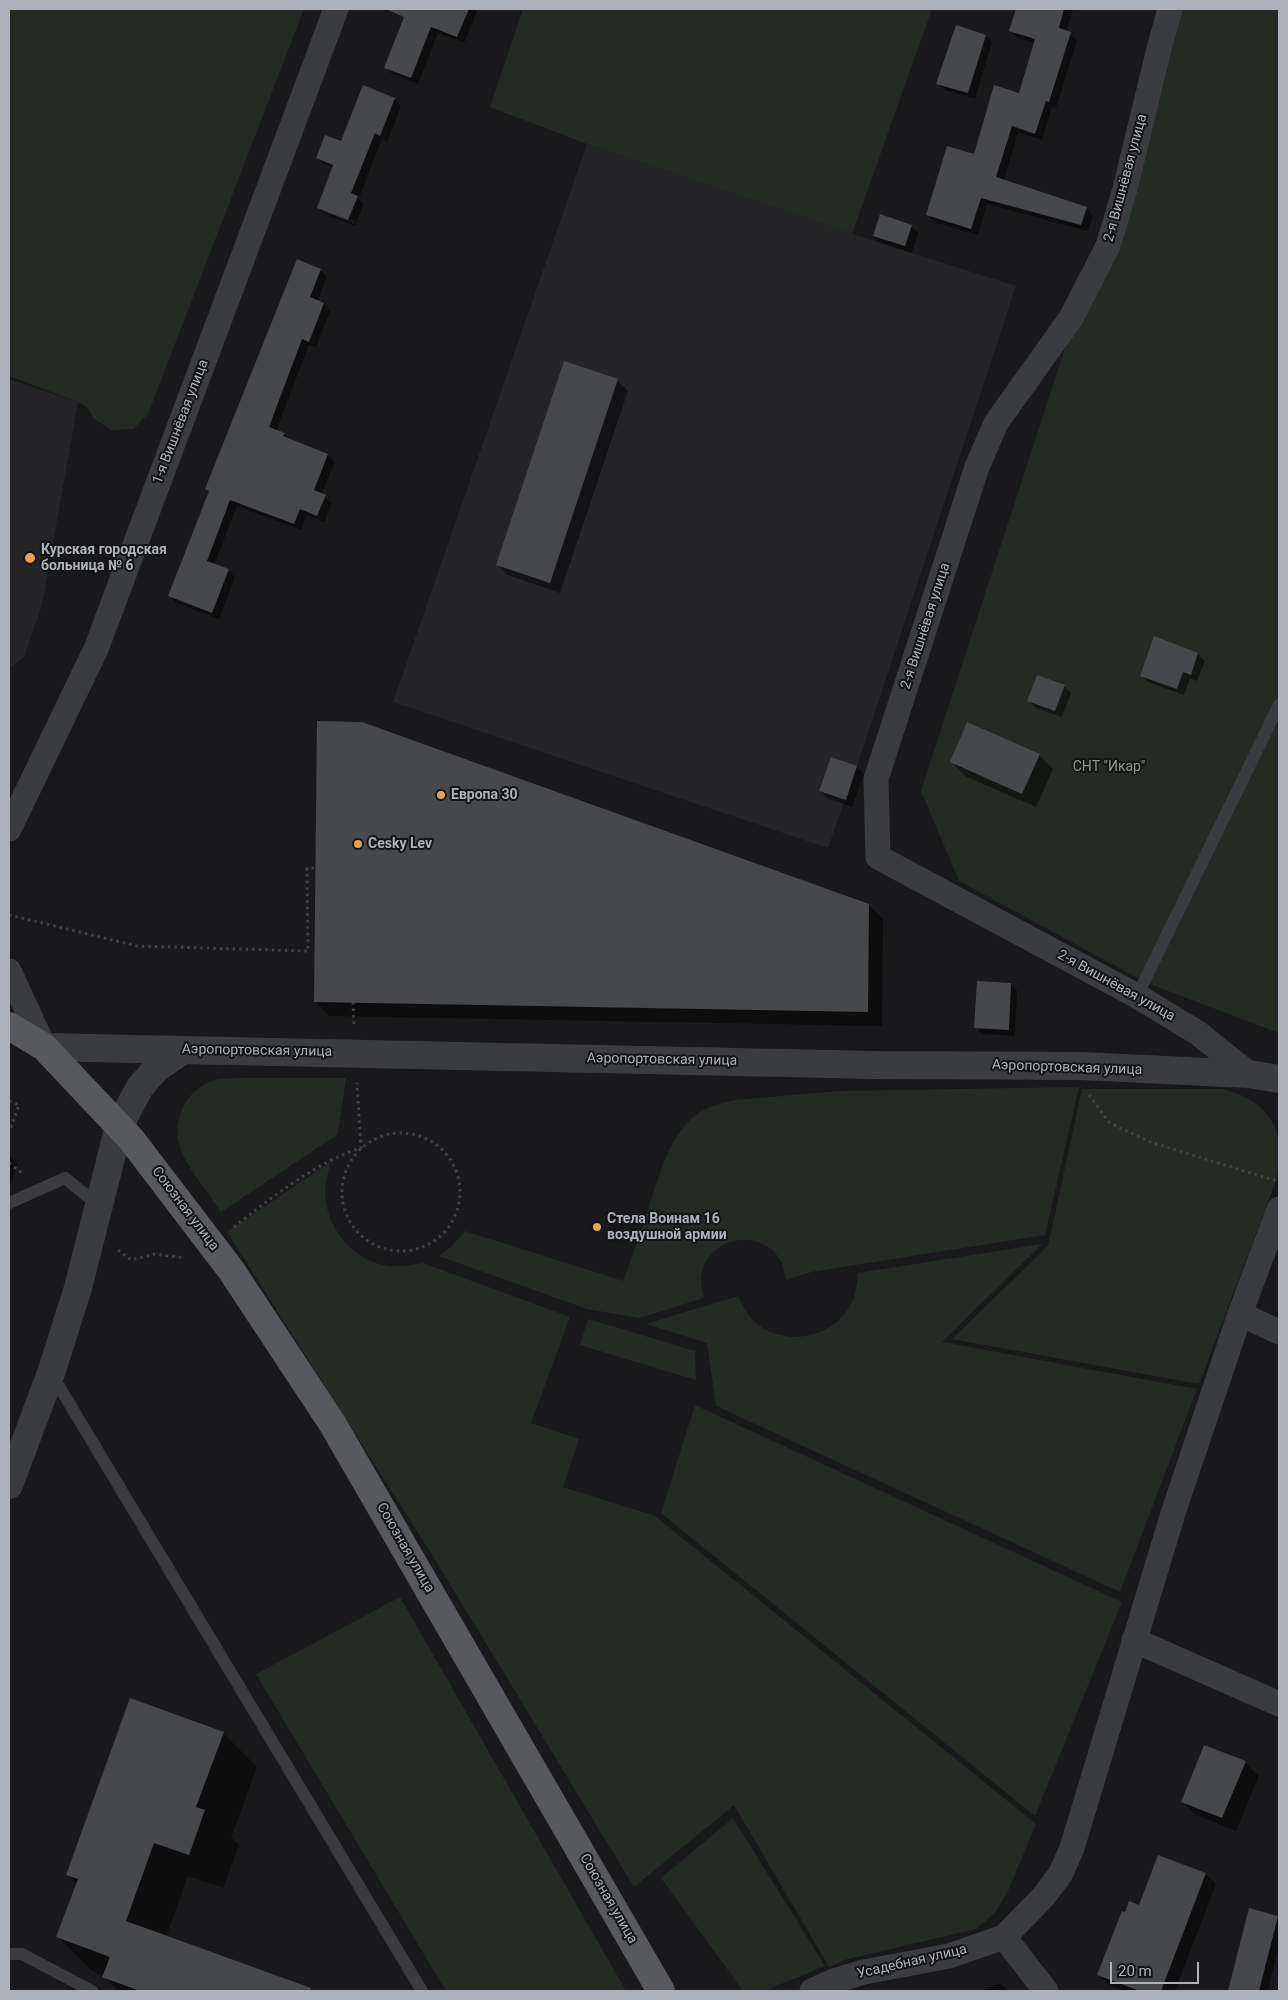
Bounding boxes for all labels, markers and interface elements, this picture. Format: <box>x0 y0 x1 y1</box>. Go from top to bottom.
street label: 2-я Вишнёвая улица <box>1101 112 1151 244</box>
street label: 1-я Вишнёвая улица <box>150 358 212 486</box>
place label: Курская городская больница № 6 <box>41 542 167 574</box>
marker: Курская городская больница № 6 <box>23 551 37 565</box>
street label: 2-я Вишнёвая улица <box>898 561 954 691</box>
park label: СНТ "Икар" <box>1073 759 1145 775</box>
place label: Европа 30 <box>451 787 518 803</box>
marker: Европа 30 <box>435 789 447 801</box>
place label: Cesky Lev <box>368 836 432 852</box>
marker: Cesky Lev <box>352 838 364 850</box>
street label: 2-я Вишнёвая улица <box>1054 947 1178 1025</box>
street label: Аэропортовская улица <box>182 1041 332 1061</box>
street label: Аэропортовская улица <box>587 1050 737 1070</box>
street label: Аэропортовская улица <box>992 1057 1142 1079</box>
street label: Союзная улица <box>148 1164 222 1254</box>
place label: Стела Воинам 16 воздушной армии <box>607 1211 727 1244</box>
marker: Стела Воинам 16 воздушной армии <box>591 1221 603 1233</box>
street label: Союзная улица <box>372 1500 438 1596</box>
street label: Союзная улица <box>575 1851 641 1947</box>
street label: Усадебная улица <box>856 1941 968 1983</box>
scale bar <box>1113 1952 1202 1984</box>
text: 20 m <box>1118 1962 1152 1980</box>

